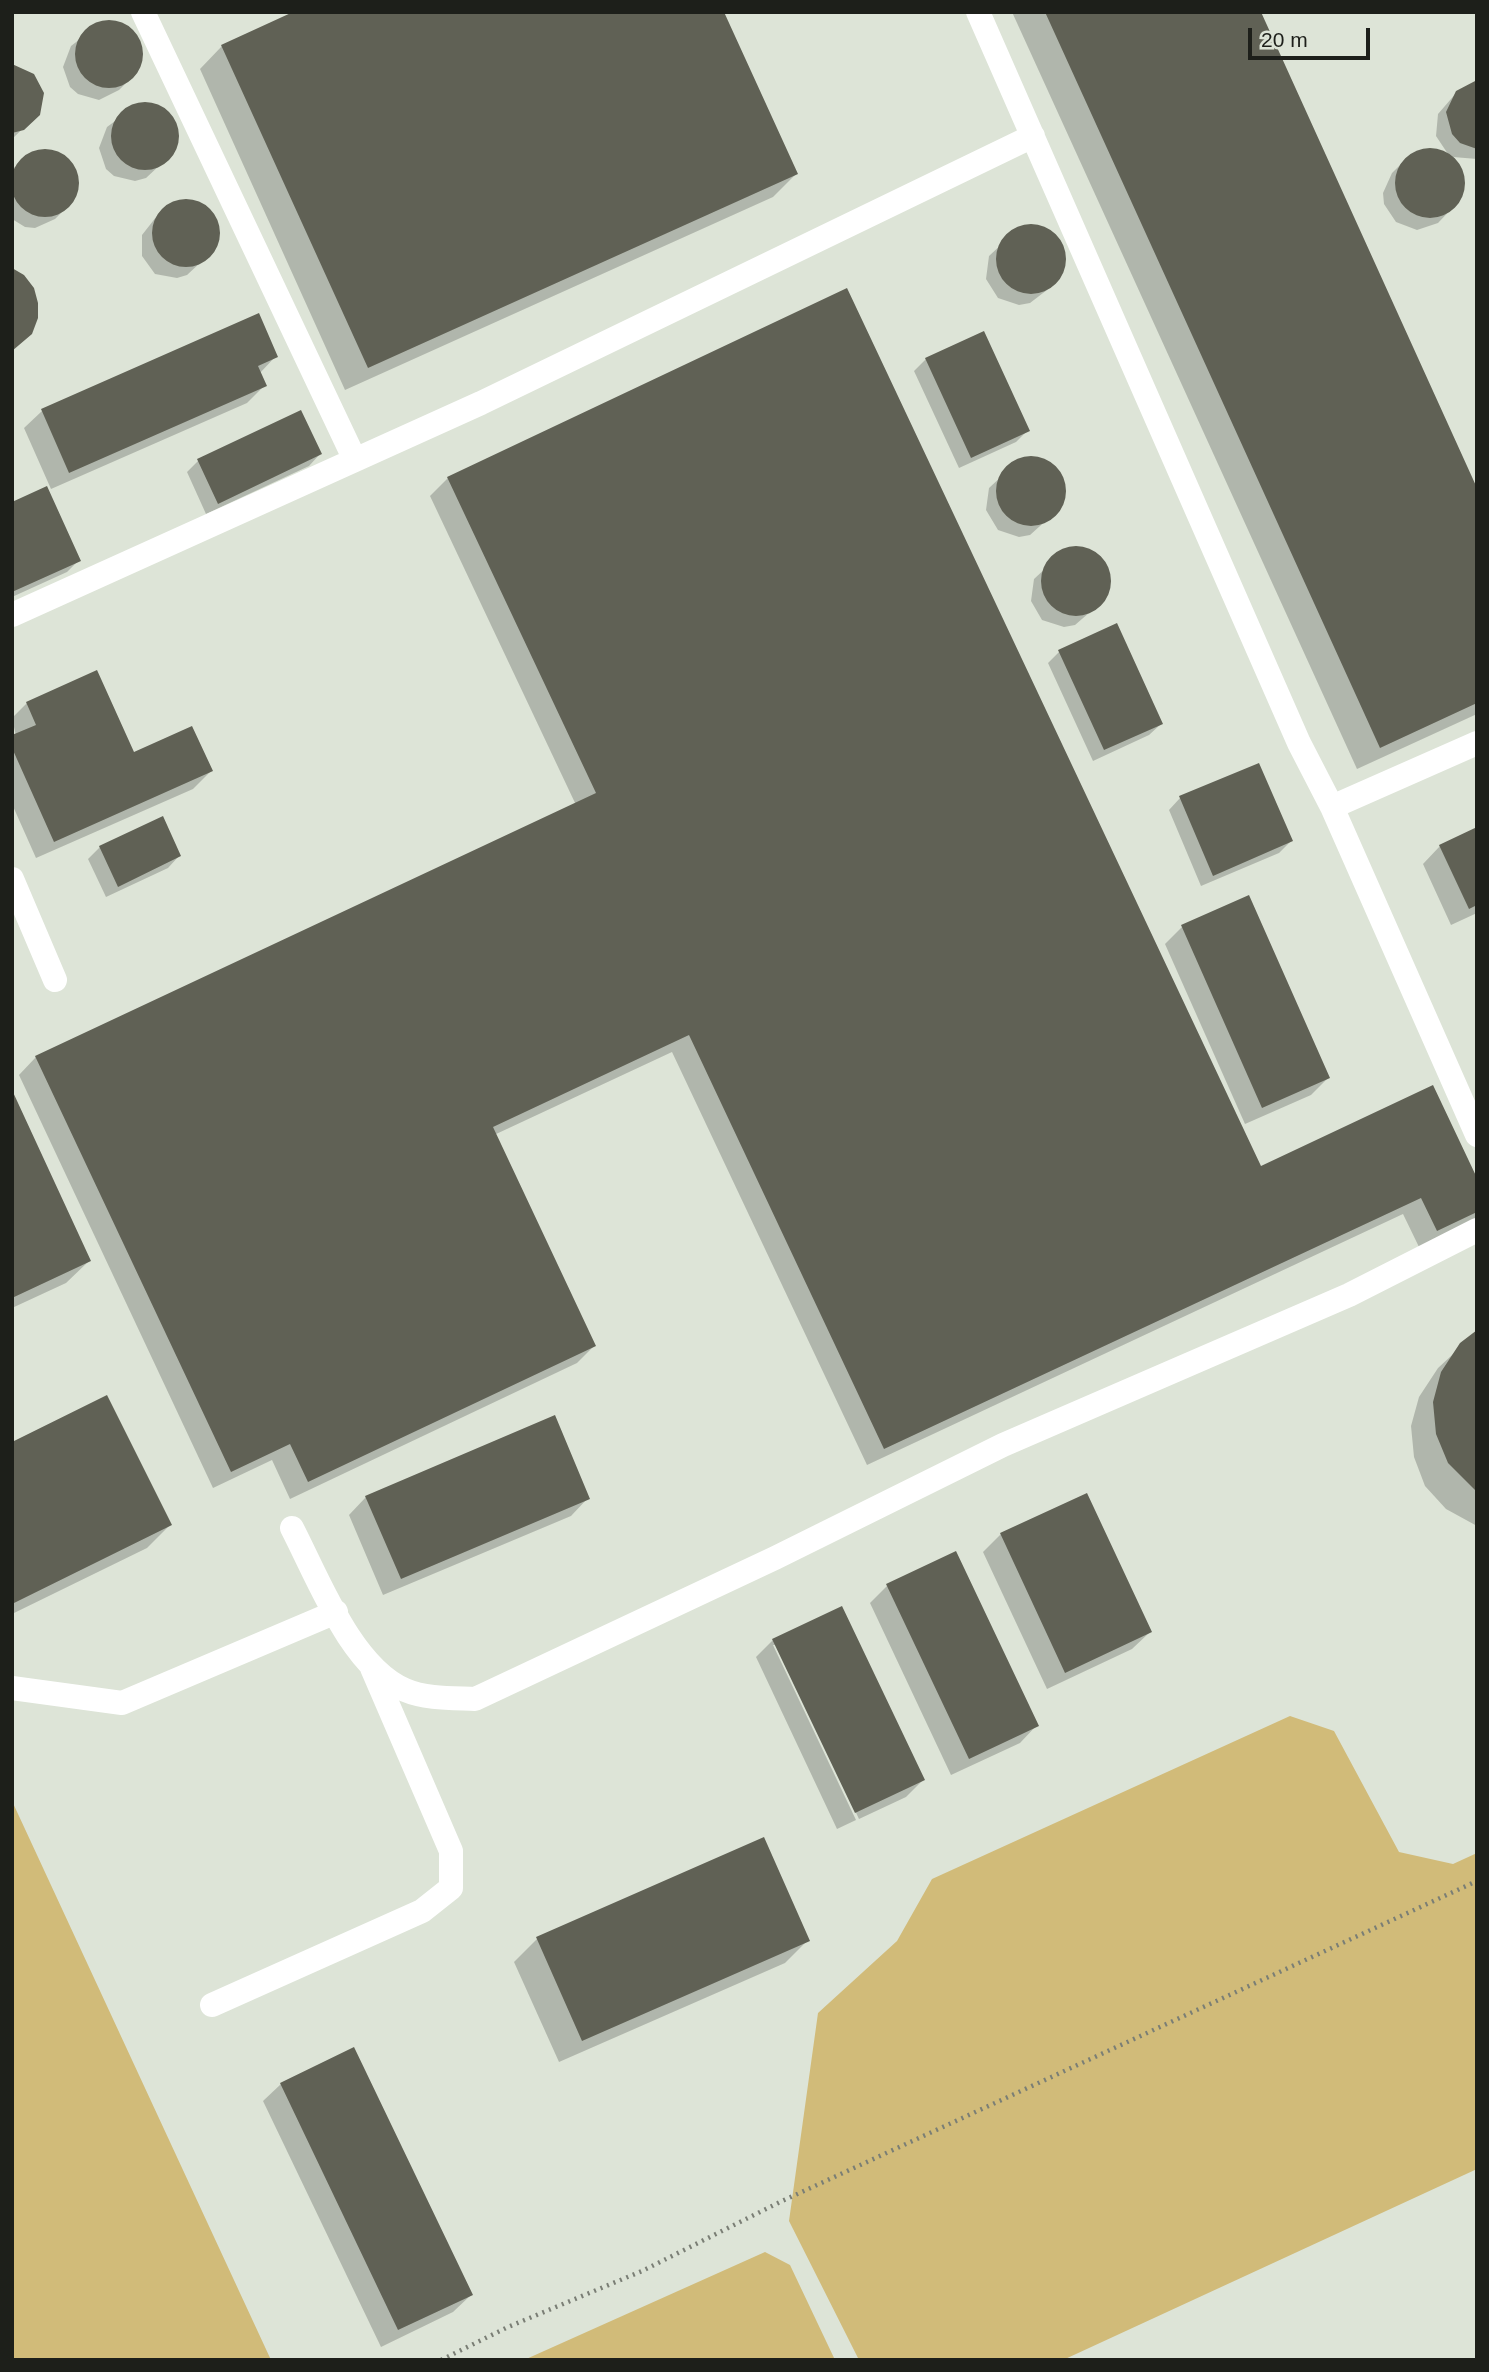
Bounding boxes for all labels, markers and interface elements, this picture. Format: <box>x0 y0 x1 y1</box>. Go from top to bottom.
scale bar <box>1251 14 1374 58</box>
text: 20 m <box>1261 28 1308 51</box>

